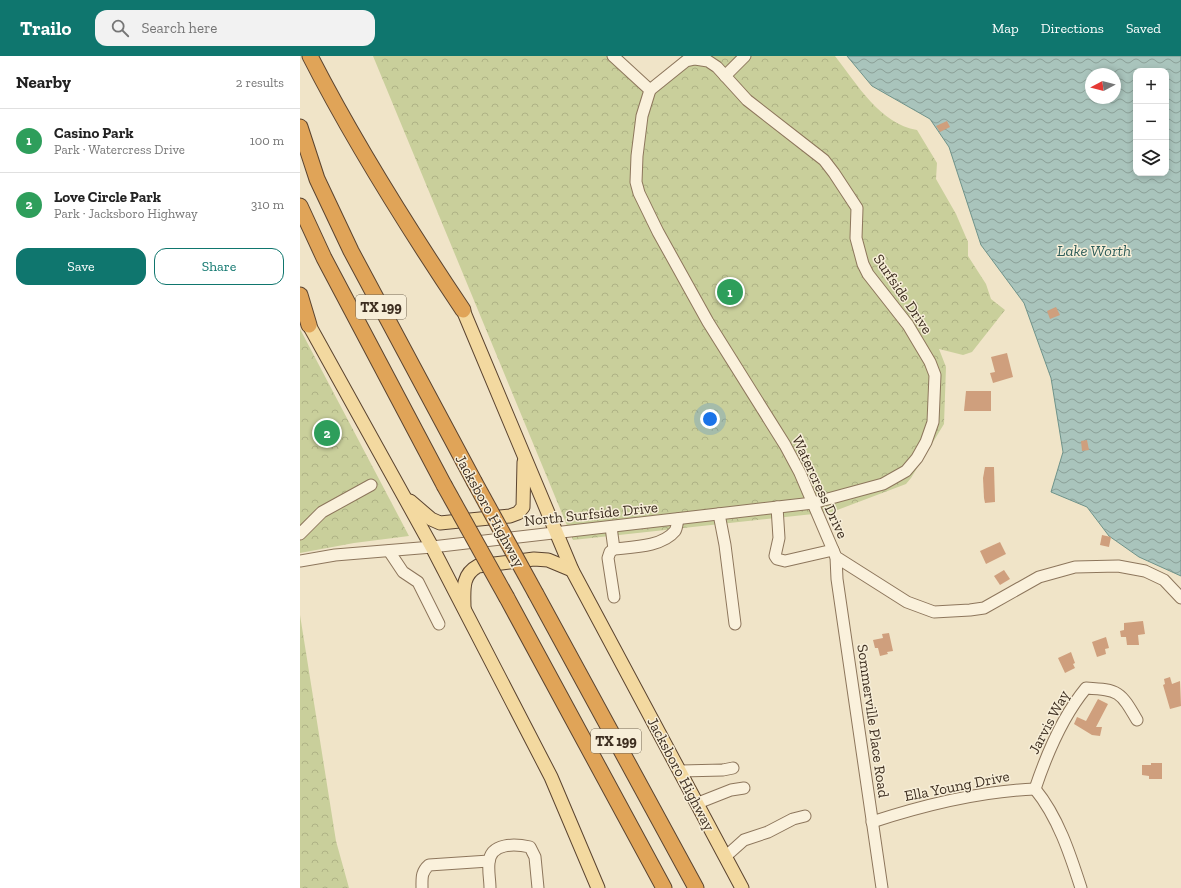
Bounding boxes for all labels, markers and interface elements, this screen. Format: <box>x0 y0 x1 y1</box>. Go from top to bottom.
search box <box>95 10 375 46</box>
text: Trailo <box>20 17 71 40</box>
icon: search <box>109 17 131 39</box>
text: Search here <box>141 19 217 37</box>
text: Map <box>992 20 1019 37</box>
text: Directions <box>1041 20 1104 37</box>
text: Saved <box>1126 20 1161 37</box>
north arrow <box>1085 68 1121 104</box>
map controls <box>1133 68 1169 176</box>
button: + <box>1133 68 1169 104</box>
text: Nearby <box>16 72 71 92</box>
text: 2 results <box>236 75 284 90</box>
button: − <box>1133 104 1169 140</box>
text: Casino Park <box>54 124 133 142</box>
text: 1 <box>26 133 32 148</box>
text: 100 m <box>250 133 284 148</box>
button: layers <box>1133 140 1169 176</box>
text: Park · Watercress Drive <box>54 142 185 157</box>
text: Love Circle Park <box>54 188 161 206</box>
text: 2 <box>26 197 32 212</box>
text: 310 m <box>251 197 284 212</box>
text: Park · Jacksboro Highway <box>54 206 198 221</box>
water label: Lake Worth <box>1057 241 1131 260</box>
button: Save <box>16 248 146 285</box>
button: Share <box>154 248 284 285</box>
street label: Surfside Drive <box>870 251 936 337</box>
pin: 1 <box>717 277 743 307</box>
road number: TX 199 <box>356 295 406 319</box>
your location <box>700 409 720 429</box>
pin: 2 <box>314 418 340 448</box>
street label: Watercress Drive <box>788 433 852 541</box>
street label: Jacksboro Highway <box>452 452 529 571</box>
street label: North Surfside Drive <box>523 498 659 530</box>
street label: Sommerville Place Road <box>853 643 893 800</box>
street label: Jarvis Way <box>1025 687 1073 757</box>
street label: Jacksboro Highway <box>643 714 719 834</box>
road number: TX 199 <box>591 729 641 753</box>
street label: Ella Young Drive <box>903 767 1011 805</box>

